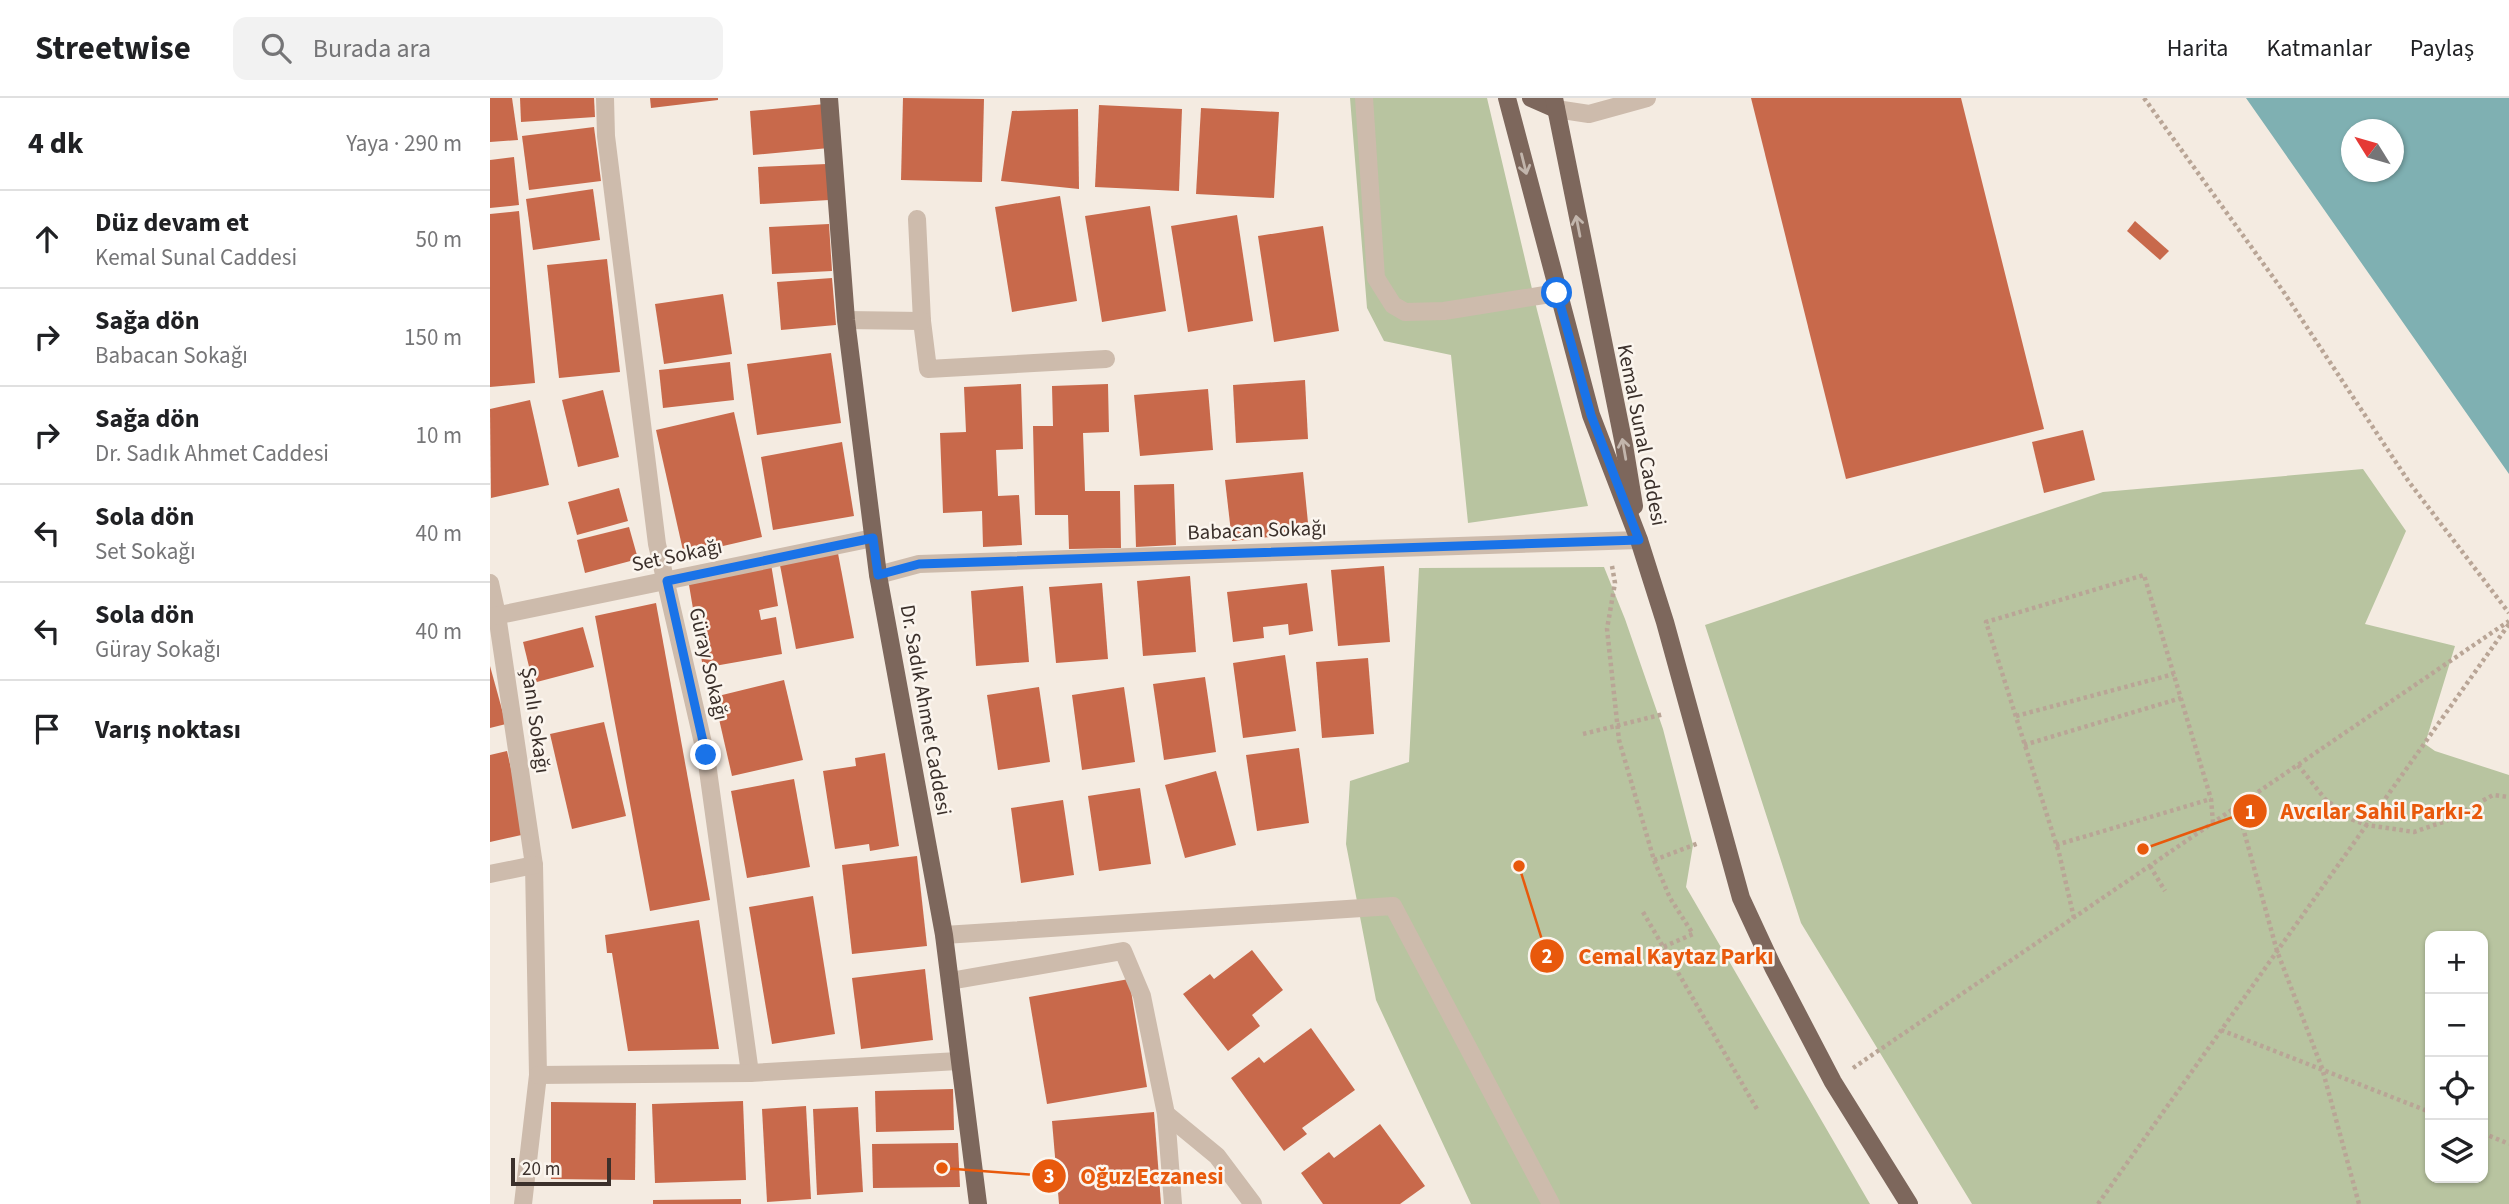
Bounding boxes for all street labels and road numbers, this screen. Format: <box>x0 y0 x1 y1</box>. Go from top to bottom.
street label: Kemal Sunal Caddesi <box>1610 342 1674 528</box>
street label: Babacan Sokağı <box>1187 513 1327 547</box>
street label: Set Sokağı <box>629 531 725 579</box>
street label: Dr. Sadık Ahmet Caddesi <box>893 602 959 818</box>
street label: Güray Sokağı <box>681 605 737 723</box>
street label: Şanlı Sokağı <box>514 665 558 775</box>

